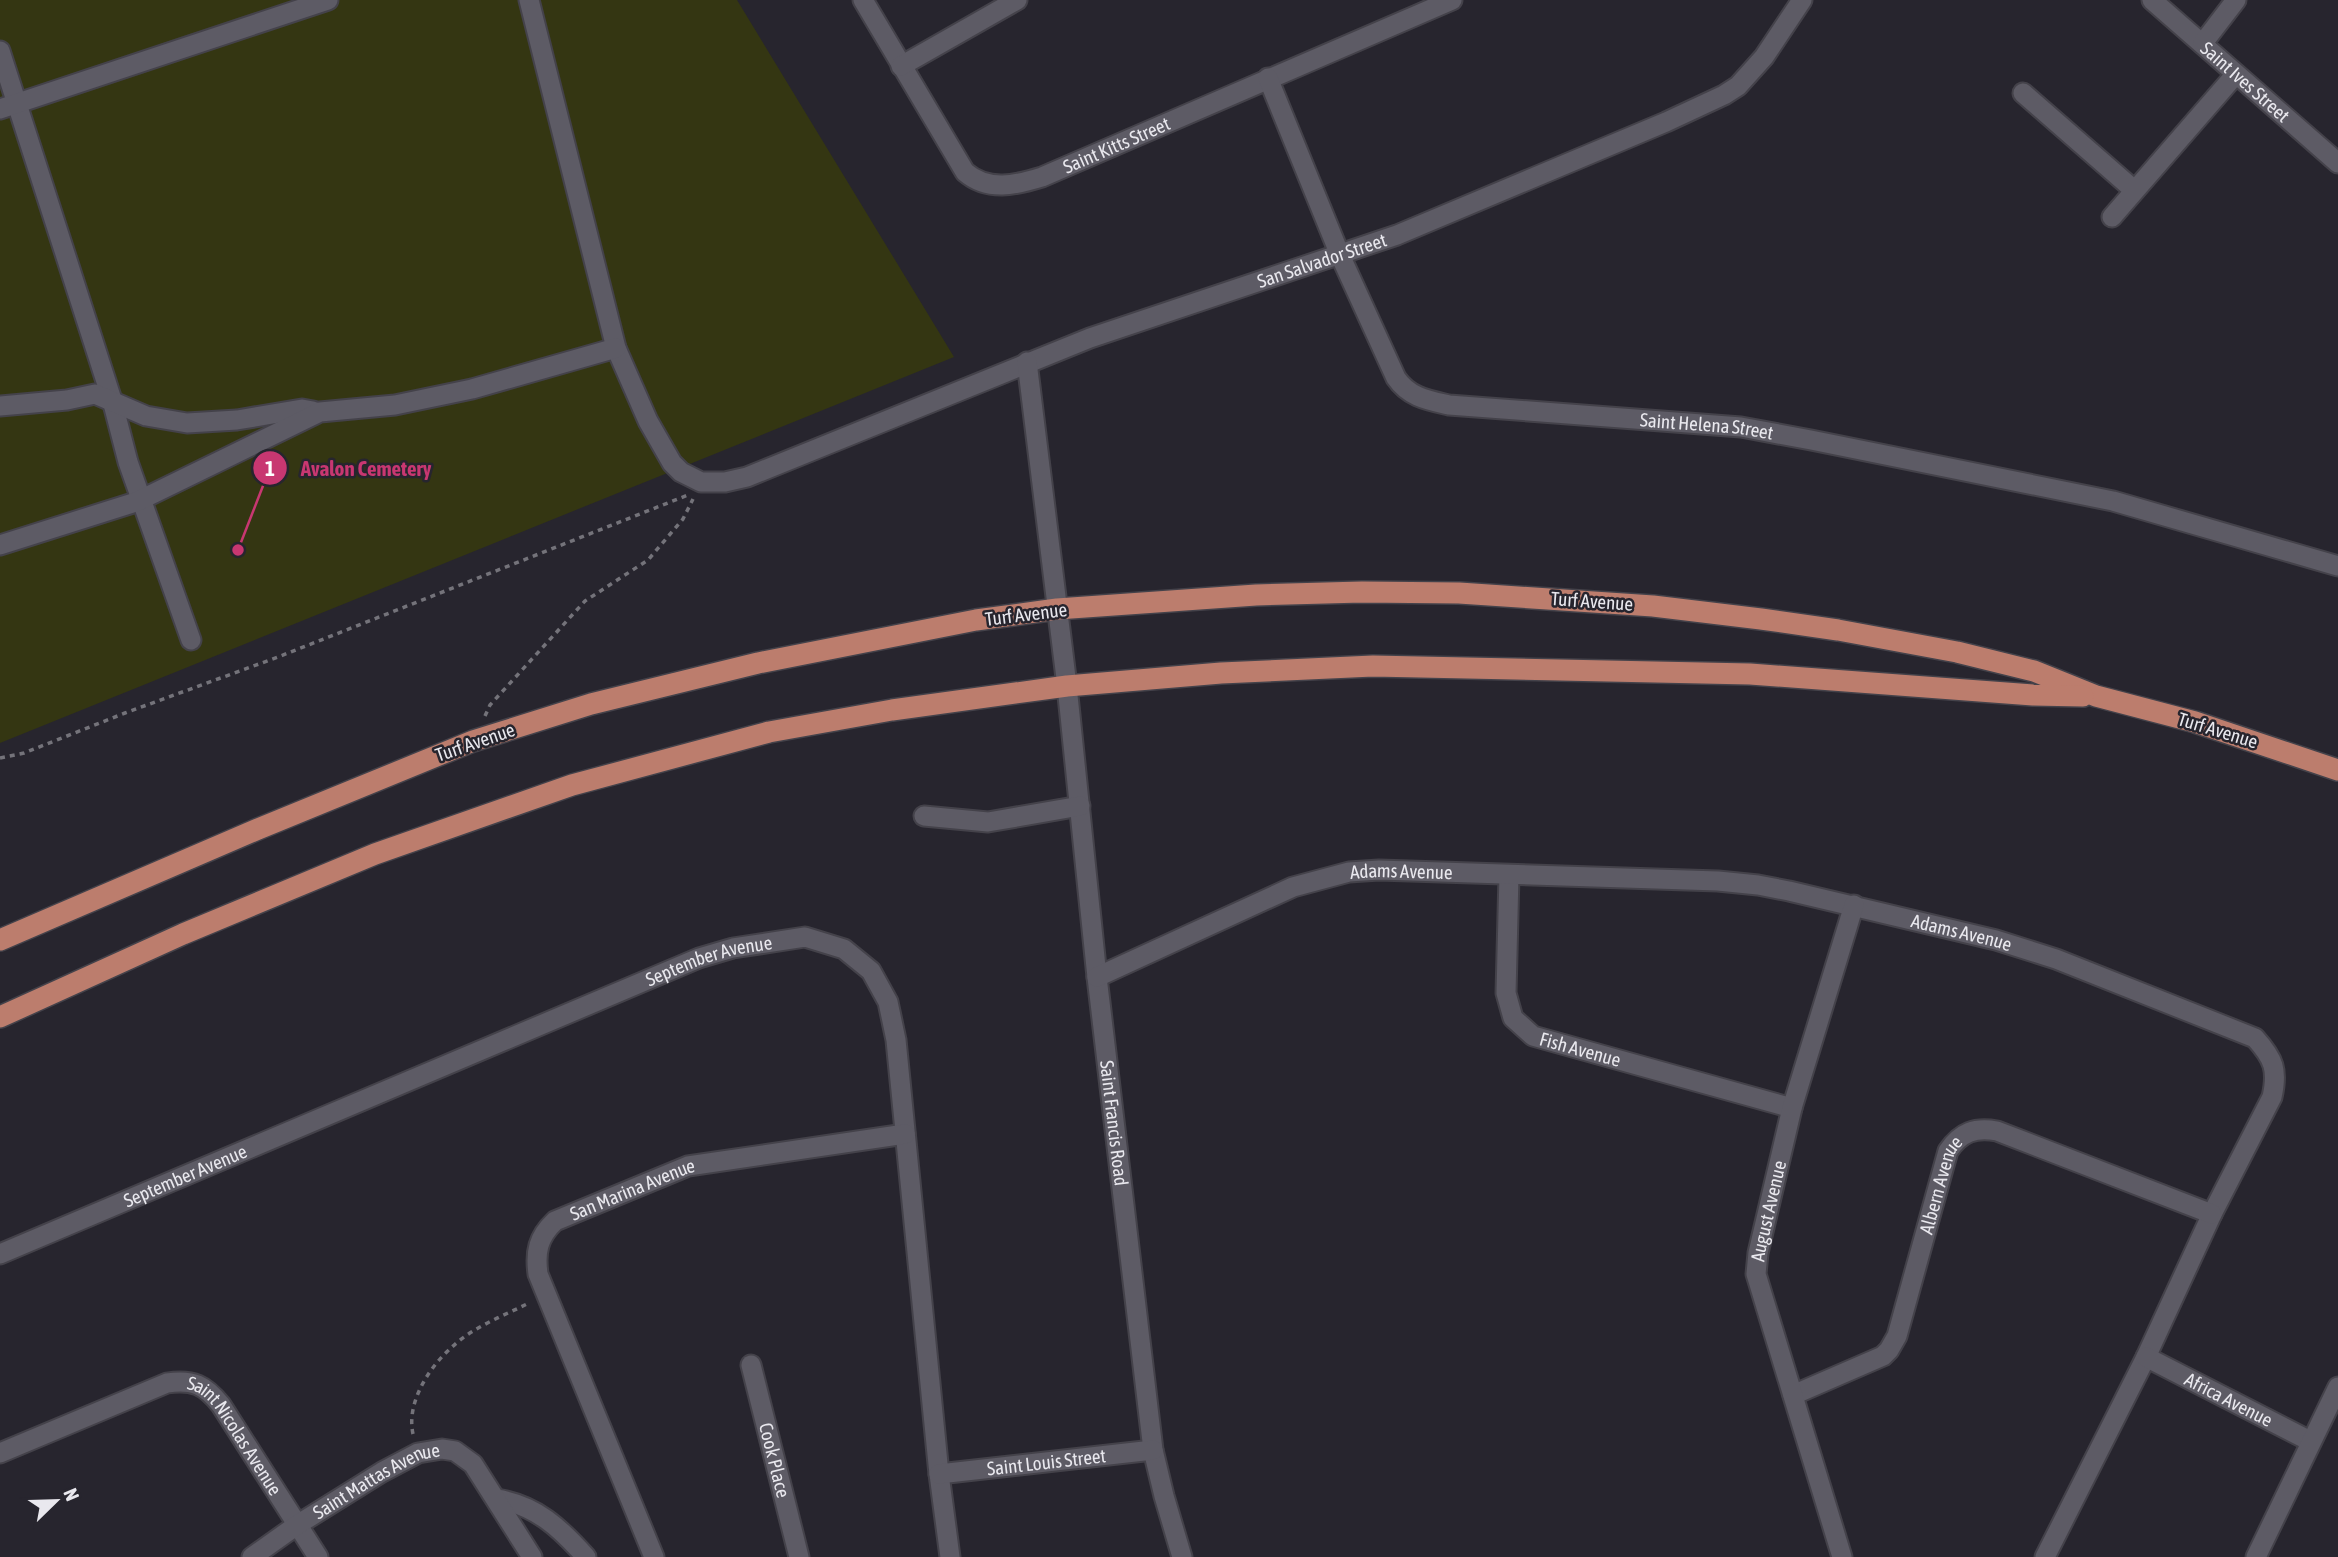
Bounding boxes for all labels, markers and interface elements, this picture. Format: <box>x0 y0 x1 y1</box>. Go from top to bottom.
street label: Saint Ives Street <box>2196 37 2294 126</box>
street label: Saint Kitts Street <box>1060 112 1173 178</box>
street label: San Salvador Street <box>1254 228 1389 292</box>
street label: Saint Helena Street <box>1639 408 1775 444</box>
callout: Avalon Cemetery <box>252 447 446 489</box>
text: 1 <box>265 456 275 480</box>
text: Avalon Cemetery <box>300 456 432 480</box>
street label: Turf Avenue <box>1550 587 1634 615</box>
street label: Turf Avenue <box>984 598 1068 630</box>
street label: Turf Avenue <box>2175 707 2261 753</box>
street label: Turf Avenue <box>432 718 518 766</box>
street label: Adams Avenue <box>1349 859 1453 883</box>
street label: Adams Avenue <box>1909 909 2015 955</box>
street label: September Avenue <box>642 931 774 990</box>
street label: Fish Avenue <box>1537 1027 1623 1071</box>
street label: Saint Francis Road <box>1096 1059 1133 1187</box>
street label: Albern Avenue <box>1915 1131 1967 1236</box>
street label: September Avenue <box>120 1140 250 1211</box>
street label: San Marina Avenue <box>567 1154 696 1225</box>
street label: August Avenue <box>1746 1158 1790 1263</box>
street label: Africa Avenue <box>2181 1368 2276 1431</box>
street label: Saint Nicolas Avenue <box>185 1371 287 1499</box>
street label: Cook Place <box>755 1420 795 1500</box>
street label: Saint Mattas Avenue <box>309 1439 441 1523</box>
street label: Saint Louis Street <box>986 1444 1107 1480</box>
north arrow <box>21 1466 91 1536</box>
text: N <box>59 1485 84 1504</box>

